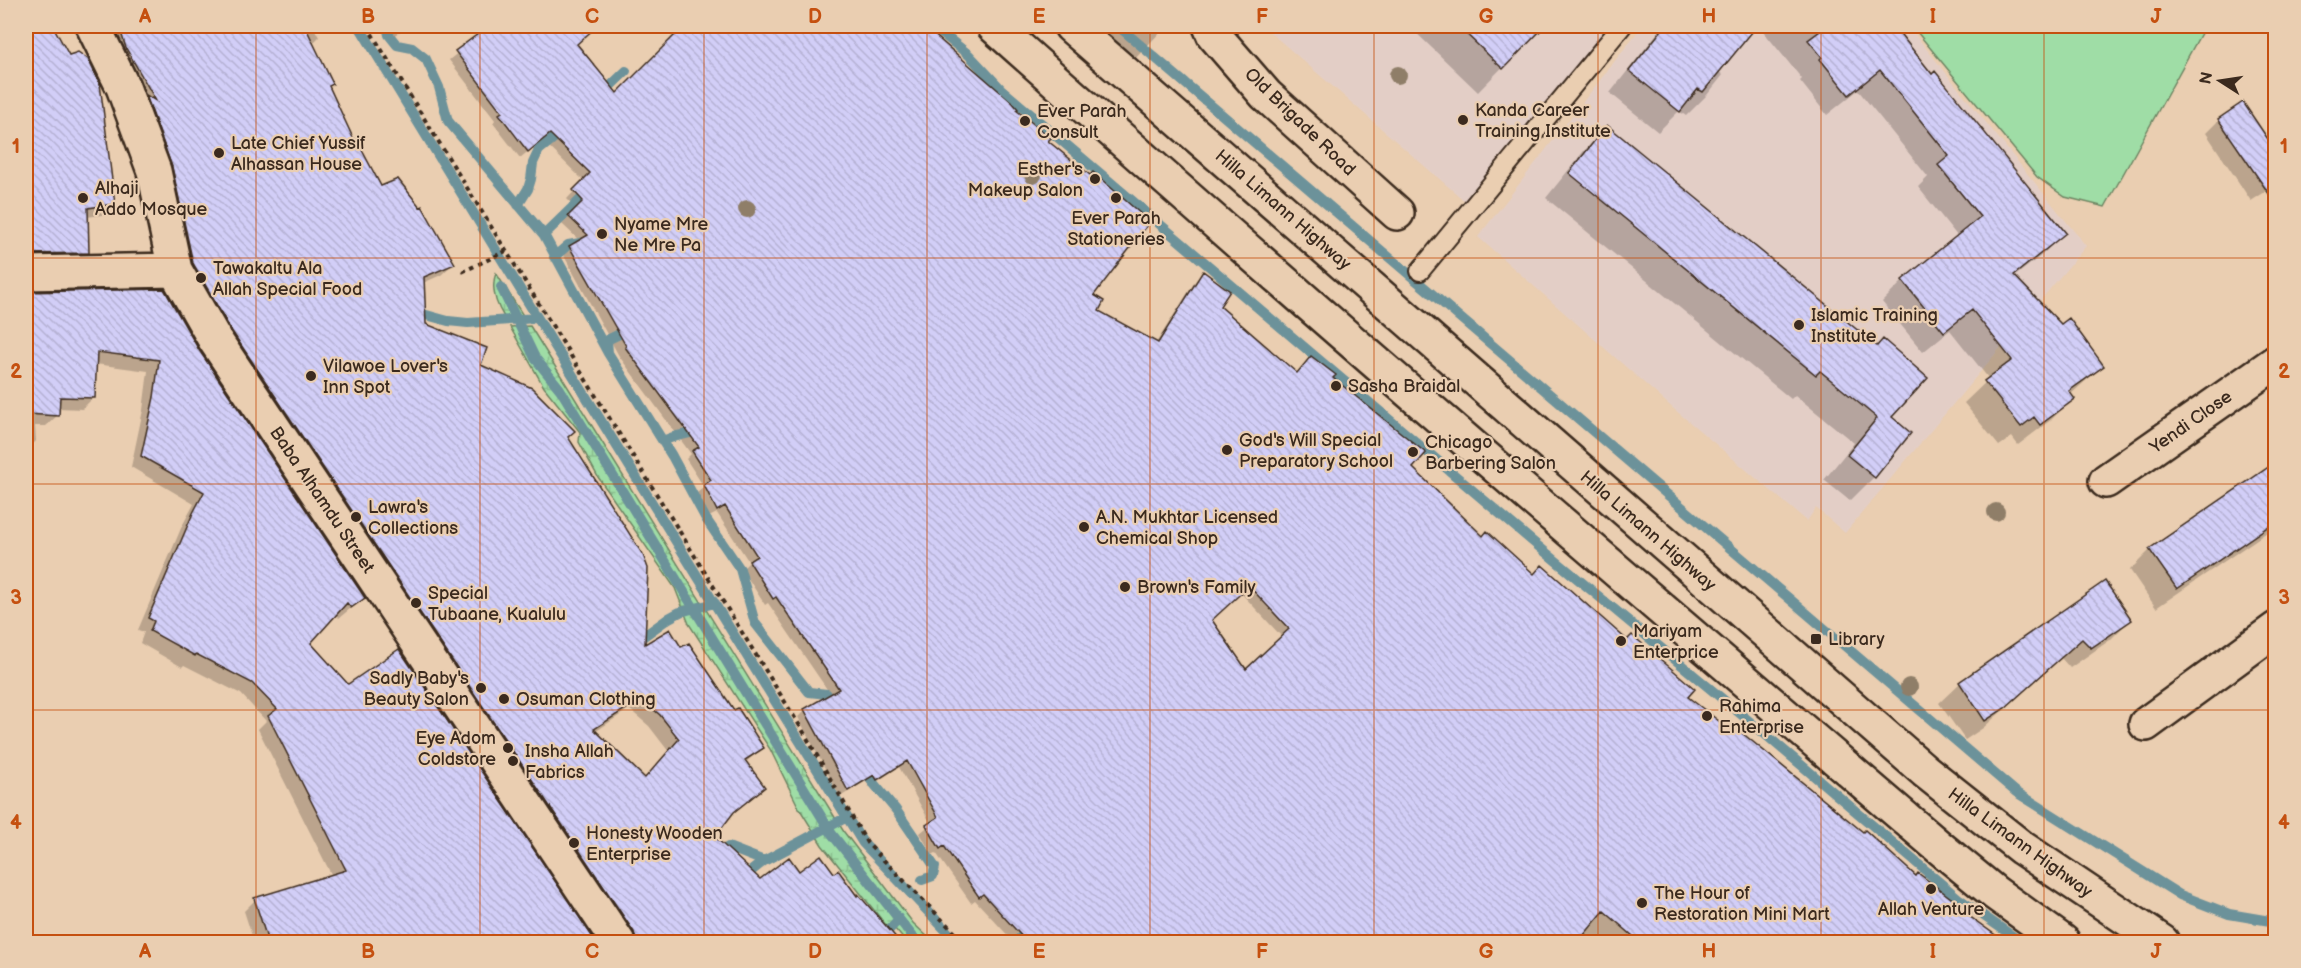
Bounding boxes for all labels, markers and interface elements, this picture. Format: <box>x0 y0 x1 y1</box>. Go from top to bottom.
text: A <box>138 5 152 29</box>
text: B <box>361 5 375 29</box>
text: C <box>585 5 599 29</box>
text: D <box>808 5 822 29</box>
text: E <box>1033 5 1046 29</box>
text: F <box>1256 5 1268 29</box>
text: G <box>1479 5 1494 29</box>
text: H <box>1702 5 1716 29</box>
text: I <box>1930 5 1936 29</box>
text: J <box>2151 5 2163 29</box>
north arrow <box>2190 51 2250 111</box>
street label: Old Brigade Road <box>1240 64 1360 180</box>
text: N <box>2196 70 2217 86</box>
place label: Kanda Career Training Institute <box>1475 100 1611 142</box>
place label: Ever Parah Consult <box>1037 101 1126 143</box>
marker: Kanda Career Training Institute <box>1456 113 1470 127</box>
marker: Ever Parah Consult <box>1018 114 1032 128</box>
place label: Late Chief Yussif Alhassan House <box>231 133 366 175</box>
text: 1 <box>12 135 20 159</box>
text: 1 <box>2280 135 2288 159</box>
street label: Hilla Limann Highway <box>1211 145 1356 275</box>
marker: Late Chief Yussif Alhassan House <box>212 146 226 160</box>
place label: Esther's Makeup Salon <box>968 159 1083 201</box>
marker: Esther's Makeup Salon <box>1088 172 1102 186</box>
place label: Alhaji Addo Mosque <box>95 178 208 220</box>
marker: Alhaji Addo Mosque <box>76 191 90 205</box>
marker: Ever Parah Stationeries <box>1109 191 1123 205</box>
place label: Ever Parah Stationeries <box>1067 208 1165 250</box>
place label: Nyame Mre Ne Mre Pa <box>614 214 708 256</box>
marker: Nyame Mre Ne Mre Pa <box>595 227 609 241</box>
place label: Tawakaltu Ala Allah Special Food <box>213 258 362 300</box>
marker: Tawakaltu Ala Allah Special Food <box>194 271 208 285</box>
place label: Islamic Training Institute <box>1811 305 1938 347</box>
marker: Islamic Training Institute <box>1792 318 1806 332</box>
place label: Vilawoe Lover's Inn Spot <box>323 356 448 398</box>
text: 2 <box>10 360 22 384</box>
text: 2 <box>2278 360 2290 384</box>
marker: Vilawoe Lover's Inn Spot <box>304 369 318 383</box>
place label: Sasha Braidal <box>1348 376 1460 397</box>
marker: Sasha Braidal <box>1329 379 1343 393</box>
street label: Yendi Close <box>2145 386 2236 459</box>
street label: Baba Alhamdu Street <box>265 423 379 578</box>
place label: God's Will Special Preparatory School <box>1239 430 1393 472</box>
place label: Chicago Barbering Salon <box>1425 432 1556 474</box>
marker: God's Will Special Preparatory School <box>1220 443 1234 457</box>
marker: Chicago Barbering Salon <box>1406 445 1420 459</box>
street label: Hilla Limann Highway <box>1576 466 1721 596</box>
place label: Lawra's Collections <box>368 497 458 539</box>
place label: A.N. Mukhtar Licensed Chemical Shop <box>1096 507 1278 549</box>
marker: Lawra's Collections <box>349 510 363 524</box>
marker: A.N. Mukhtar Licensed Chemical Shop <box>1077 520 1091 534</box>
place label: Brown's Family <box>1137 577 1257 598</box>
marker: Brown's Family <box>1118 580 1132 594</box>
place label: Special Tubaane, Kualulu <box>428 583 566 625</box>
text: 3 <box>10 586 22 610</box>
text: 3 <box>2278 586 2290 610</box>
marker: Special Tubaane, Kualulu <box>409 596 423 610</box>
place label: Mariyam Enterprice <box>1633 621 1719 663</box>
place label: Library <box>1828 629 1885 650</box>
marker: Library <box>1809 632 1823 646</box>
marker: Mariyam Enterprice <box>1614 634 1628 648</box>
place label: Sadly Baby's Beauty Salon <box>363 668 469 710</box>
marker: Sadly Baby's Beauty Salon <box>474 681 488 695</box>
place label: Osuman Clothing <box>516 689 656 710</box>
marker: Osuman Clothing <box>497 692 511 706</box>
place label: Rahima Enterprise <box>1719 696 1804 738</box>
marker: Rahima Enterprise <box>1700 709 1714 723</box>
place label: Eye Adom Coldstore <box>416 728 496 770</box>
marker: Eye Adom Coldstore <box>501 741 515 755</box>
place label: Insha Allah Fabrics <box>525 741 614 783</box>
marker: Insha Allah Fabrics <box>506 754 520 768</box>
street label: Hilla Limann Highway <box>1944 784 2097 903</box>
text: 4 <box>10 811 22 835</box>
text: 4 <box>2278 811 2290 835</box>
place label: Honesty Wooden Enterprise <box>586 823 723 865</box>
marker: Honesty Wooden Enterprise <box>567 836 581 850</box>
marker: Allah Venture <box>1924 882 1938 896</box>
place label: The Hour of Restoration Mini Mart <box>1654 883 1830 925</box>
marker: The Hour of Restoration Mini Mart <box>1635 896 1649 910</box>
place label: Allah Venture <box>1878 899 1984 920</box>
text: A <box>138 940 152 964</box>
text: B <box>361 940 375 964</box>
text: C <box>585 940 599 964</box>
text: D <box>808 940 822 964</box>
text: E <box>1033 940 1046 964</box>
text: F <box>1256 940 1268 964</box>
text: G <box>1479 940 1494 964</box>
text: H <box>1702 940 1716 964</box>
text: I <box>1930 940 1936 964</box>
text: J <box>2151 940 2163 964</box>

